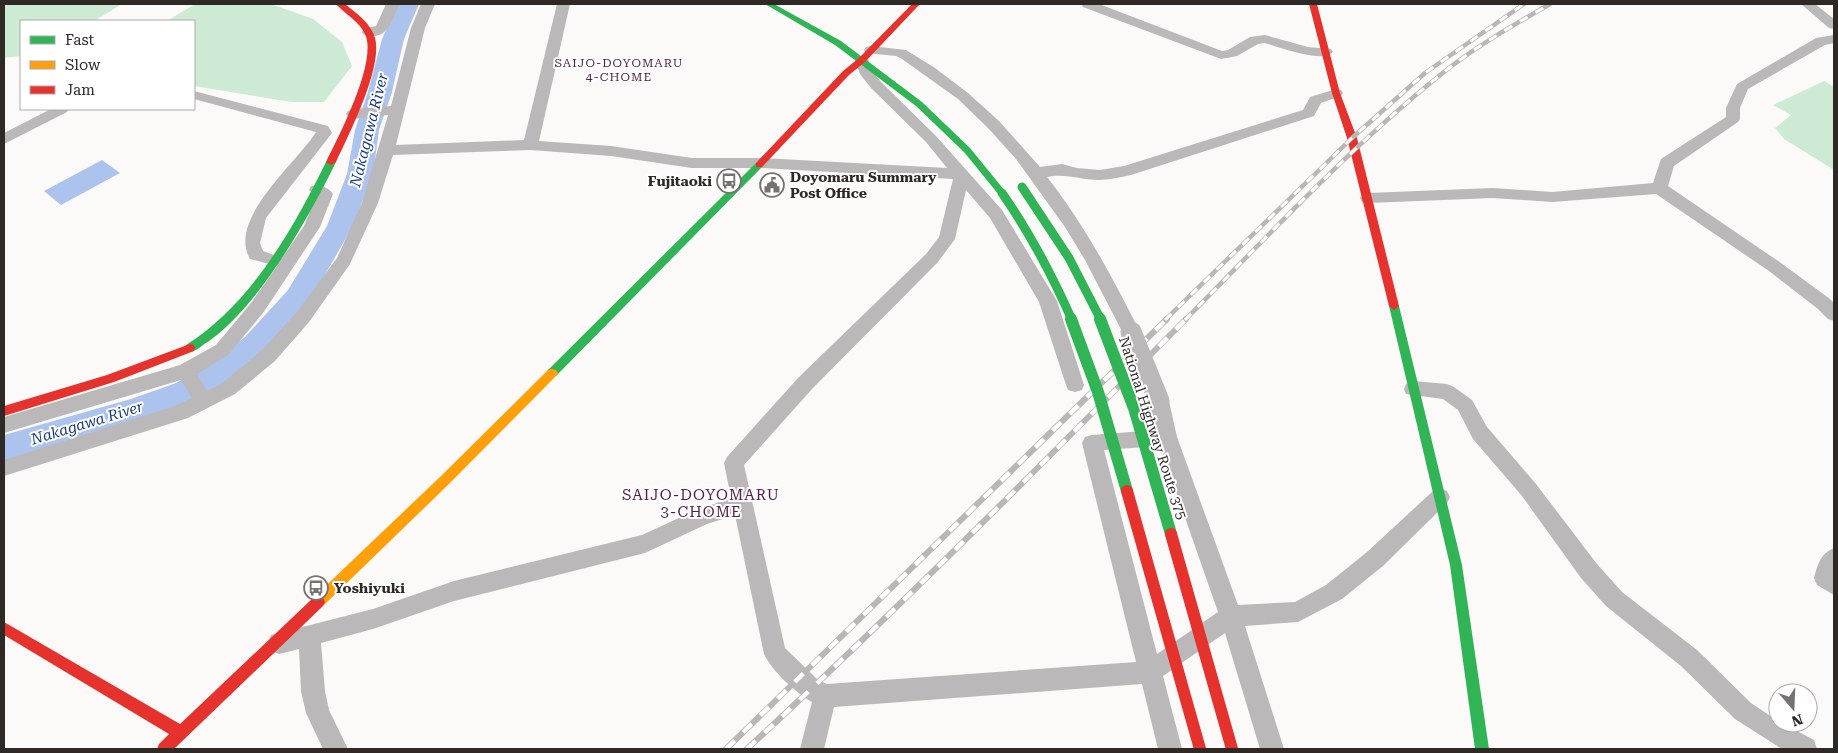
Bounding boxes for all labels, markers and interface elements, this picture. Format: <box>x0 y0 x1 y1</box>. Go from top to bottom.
legend <box>20 20 195 110</box>
text: Fast <box>65 31 95 49</box>
text: Slow <box>65 56 101 74</box>
district label: SAIJO-DOYOMARU 4-CHOME <box>554 56 684 84</box>
water label: Nakagawa River <box>346 71 392 190</box>
text: Jam <box>65 81 95 99</box>
bus stop icon: Fujitaoki <box>716 168 742 194</box>
place label: Doyomaru Summary Post Office <box>790 169 937 201</box>
public building icon: Doyomaru Summary Post Office <box>759 172 785 198</box>
place label: Fujitaoki <box>648 173 712 189</box>
street label: National Highway Route 375 <box>1116 335 1190 522</box>
water label: Nakagawa River <box>28 397 146 449</box>
district label: SAIJO-DOYOMARU 3-CHOME <box>622 486 780 521</box>
bus stop icon: Yoshiyuki <box>303 575 329 601</box>
place label: Yoshiyuki <box>334 580 405 596</box>
north arrow <box>1768 683 1818 733</box>
text: N <box>1789 711 1805 730</box>

